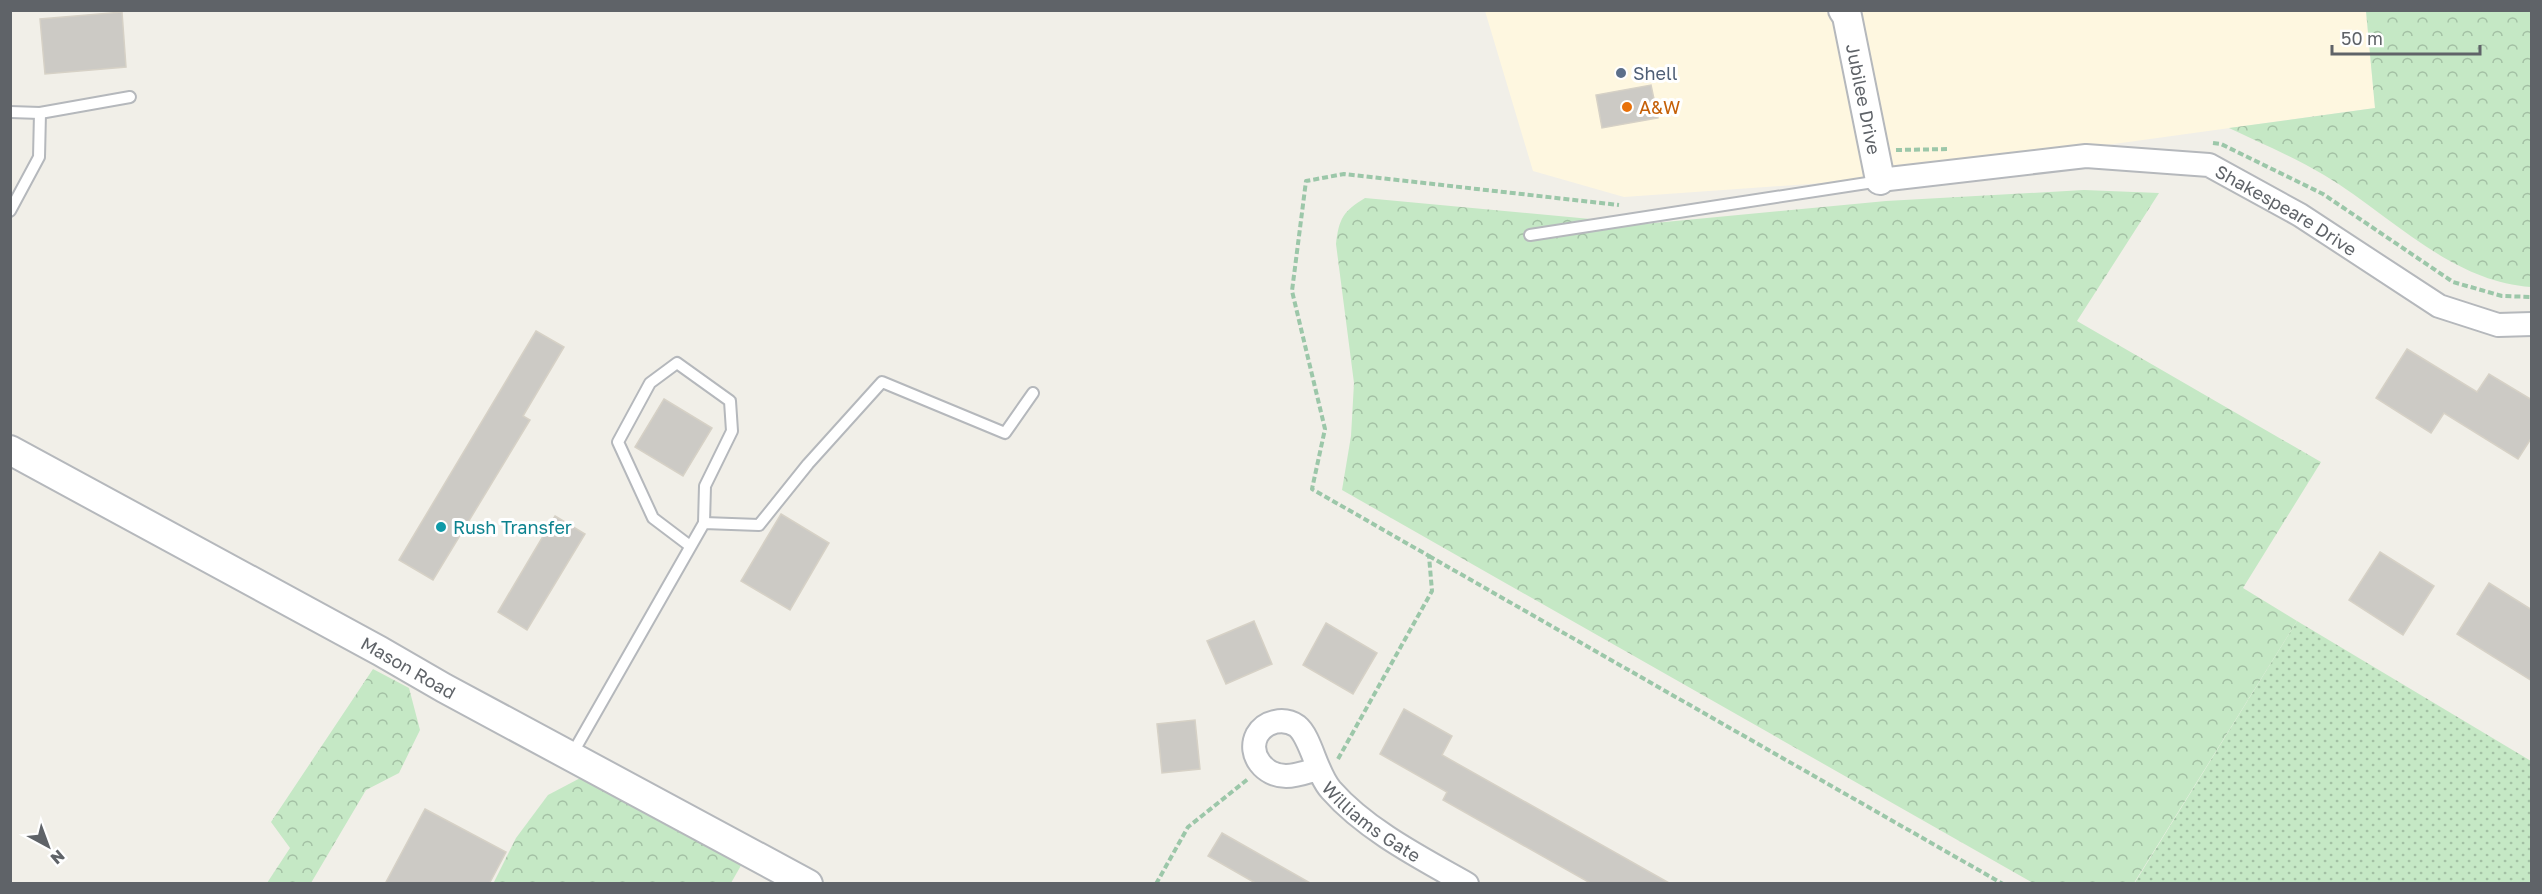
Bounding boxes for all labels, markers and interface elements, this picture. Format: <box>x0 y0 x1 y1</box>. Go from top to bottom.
scale bar <box>2332 18 2480 56</box>
text: 50 m <box>2341 27 2383 49</box>
street label: Jubilee Drive <box>1842 42 1886 156</box>
place label: Shell <box>1633 62 1678 84</box>
marker: Shell <box>1614 66 1628 80</box>
place label: A&W <box>1639 96 1680 118</box>
marker: A&W <box>1620 100 1634 114</box>
street label: Shakespeare Drive <box>2212 160 2361 260</box>
place label: Rush Transfer <box>453 516 572 538</box>
marker: Rush Transfer <box>434 520 448 534</box>
street label: Mason Road <box>357 632 460 703</box>
street label: Williams Gate <box>1317 777 1425 866</box>
north arrow <box>18 816 78 876</box>
text: N <box>47 846 69 869</box>

